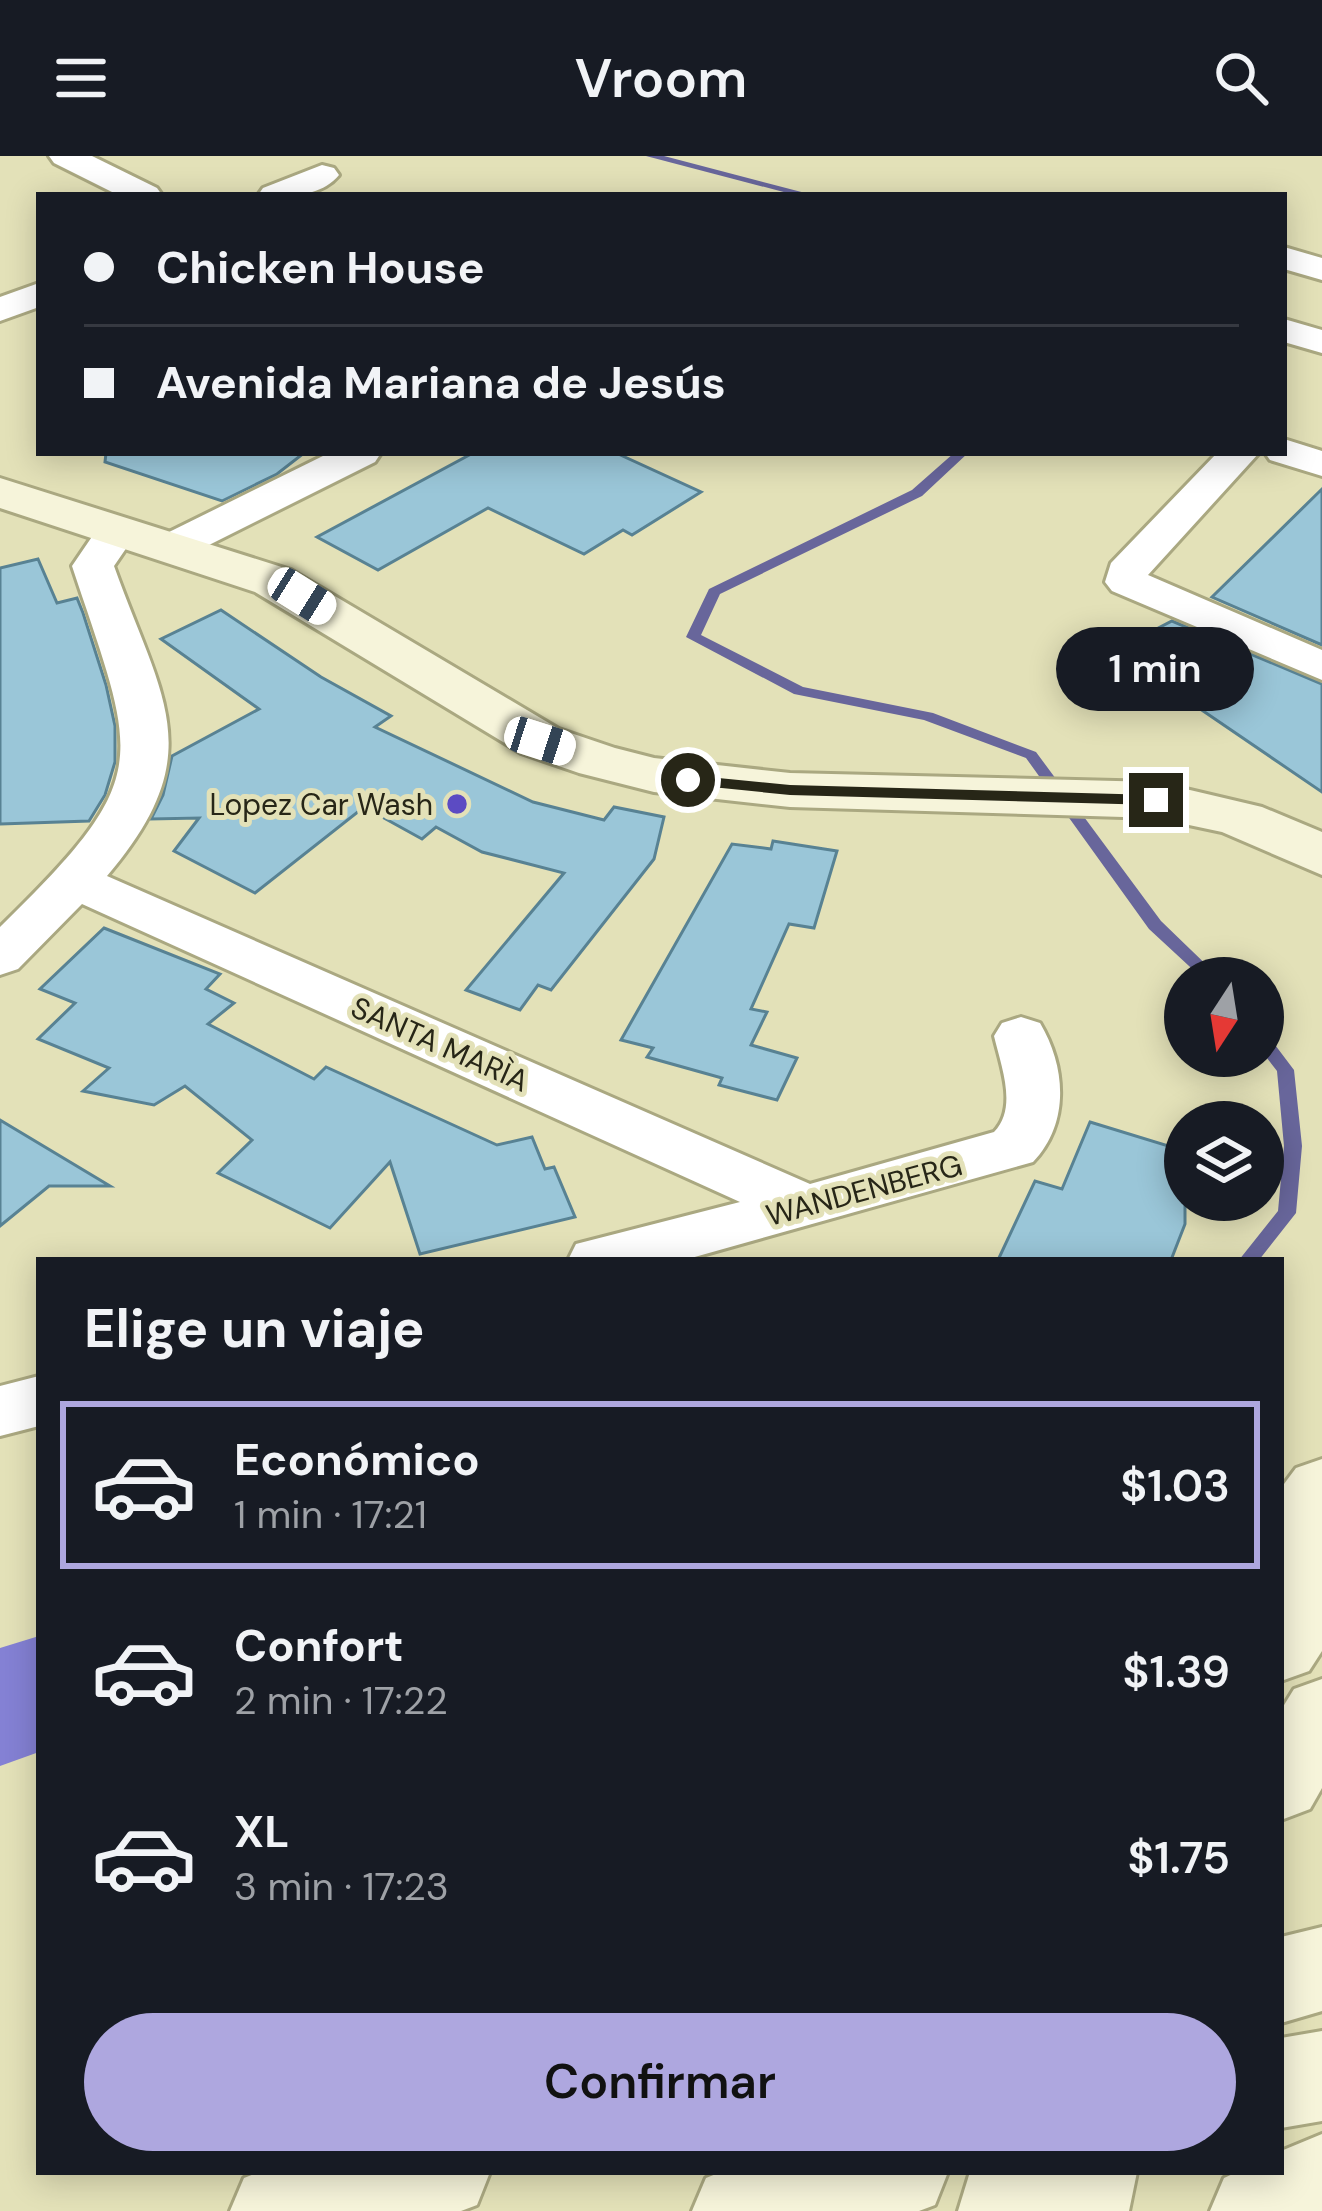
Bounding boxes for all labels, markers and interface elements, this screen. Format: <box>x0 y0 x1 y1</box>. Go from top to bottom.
text: Vroom <box>575 43 747 114</box>
icon: menu <box>48 45 114 111</box>
icon: search <box>1208 45 1274 111</box>
text: Chicken House <box>156 238 485 297</box>
text: Avenida Mariana de Jesús <box>156 353 726 412</box>
car <box>262 562 342 630</box>
callout: 1 min <box>1057 626 1255 710</box>
text: 1 min <box>1108 643 1202 694</box>
car <box>500 713 580 769</box>
route start <box>661 753 715 807</box>
route end <box>1129 773 1183 827</box>
place label: Lopez Car Wash <box>209 785 433 824</box>
marker: Lopez Car Wash <box>444 791 470 817</box>
north arrow <box>1164 957 1284 1077</box>
map controls <box>1164 957 1284 1221</box>
street label: SANTA MARÌA <box>345 987 535 1101</box>
button: layers <box>1164 1101 1284 1221</box>
street label: WANDENBERG <box>762 1145 966 1235</box>
text: Elige un viaje <box>84 1293 425 1364</box>
text: Económico <box>234 1430 480 1489</box>
icon: car <box>90 1431 198 1539</box>
text: $1.03 <box>1120 1456 1230 1515</box>
text: 1 min · 17:21 <box>234 1489 427 1540</box>
text: Confort <box>234 1616 404 1675</box>
icon: car <box>90 1617 198 1725</box>
text: $1.39 <box>1123 1642 1230 1701</box>
text: 2 min · 17:22 <box>234 1675 448 1726</box>
text: XL <box>234 1802 289 1861</box>
icon: car <box>90 1803 198 1911</box>
text: $1.75 <box>1127 1828 1230 1887</box>
text: 3 min · 17:23 <box>234 1861 449 1912</box>
button: Confirmar <box>84 2013 1236 2151</box>

